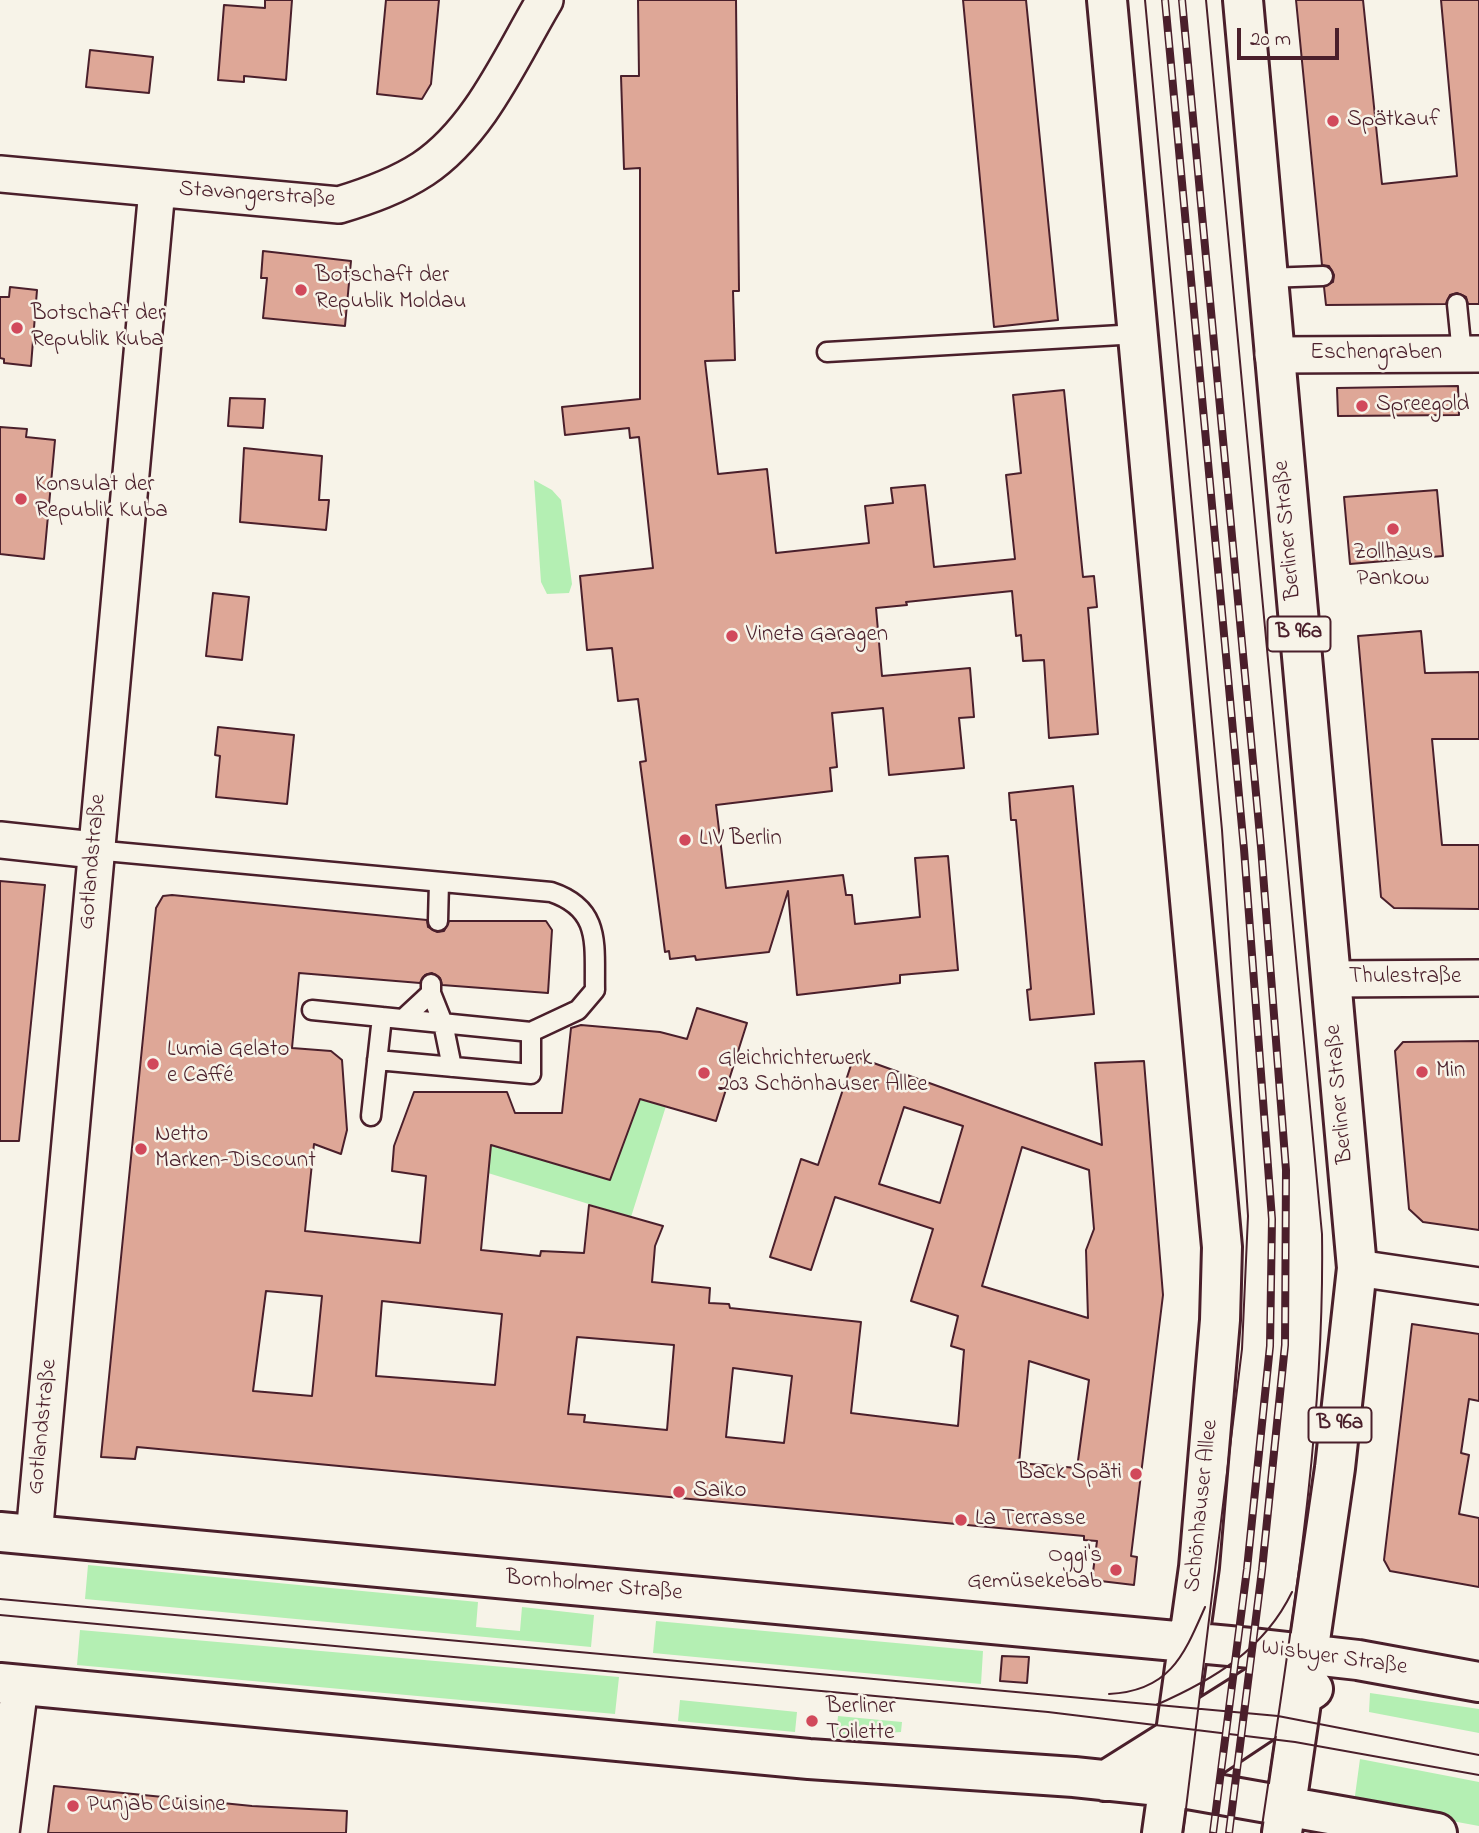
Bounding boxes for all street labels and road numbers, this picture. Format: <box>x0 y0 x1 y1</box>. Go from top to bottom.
street label: Stavangerstraße <box>178 177 336 215</box>
street label: Eschengraben <box>1310 340 1442 368</box>
street label: Berliner Straße <box>1269 459 1309 601</box>
road number: B 96a <box>1268 616 1330 652</box>
street label: Gotlandstraße <box>74 793 114 931</box>
street label: Thulestraße <box>1349 964 1461 992</box>
street label: Berliner Straße <box>1321 1023 1361 1165</box>
street label: Gotlandstraße <box>23 1358 65 1496</box>
road number: B 96a <box>1308 1408 1372 1442</box>
street label: Schönhauser Allee <box>1180 1419 1226 1593</box>
street label: Bornholmer Straße <box>504 1566 684 1608</box>
street label: Wisbyer Straße <box>1259 1635 1409 1683</box>

